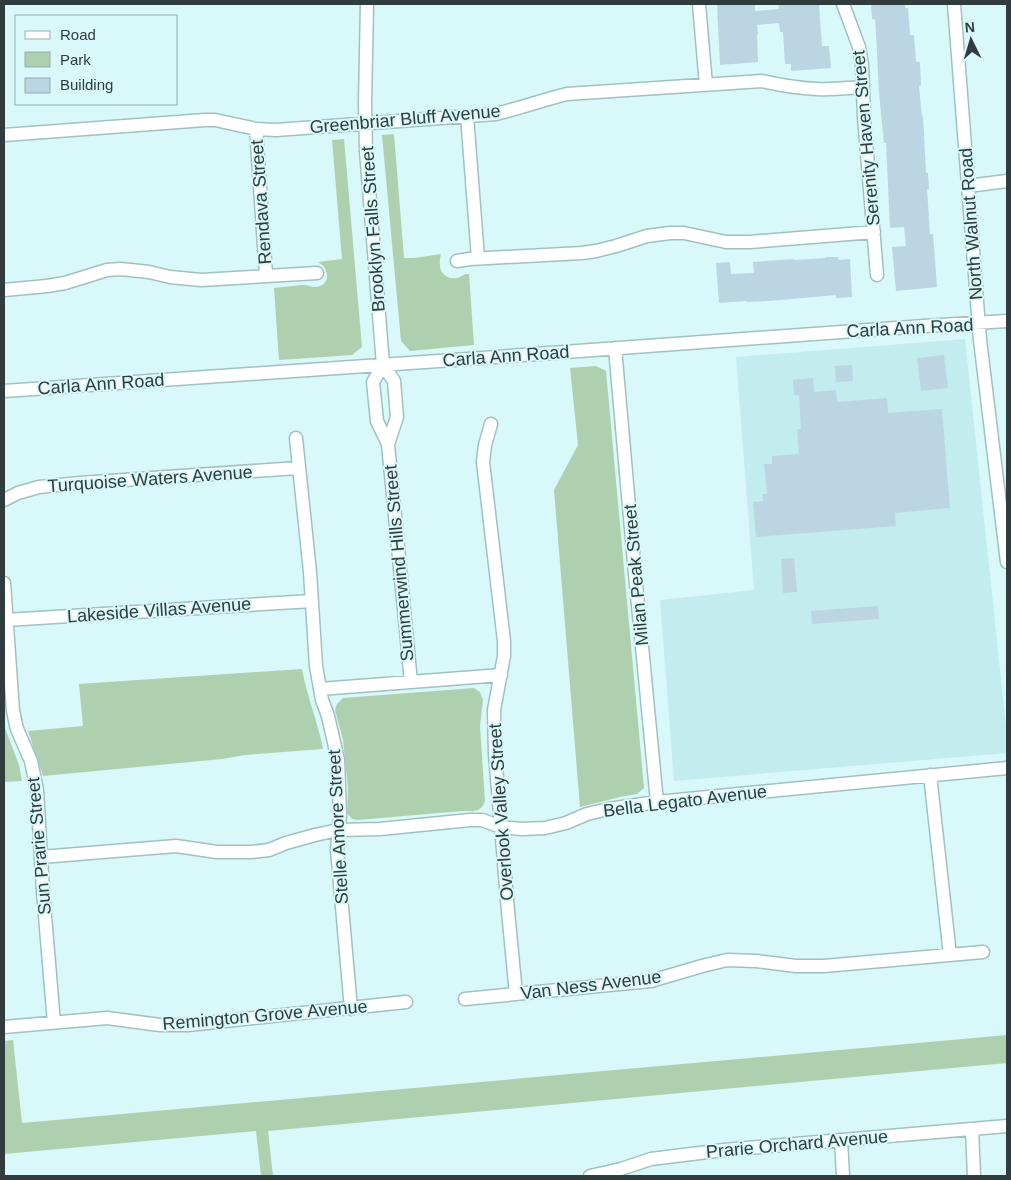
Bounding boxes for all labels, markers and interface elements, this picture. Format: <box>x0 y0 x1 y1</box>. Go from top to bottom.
legend <box>15 15 178 105</box>
north arrow <box>946 15 996 65</box>
text: N <box>964 19 976 35</box>
text: Road <box>60 26 96 43</box>
street label: Serenity Haven Street <box>848 49 884 227</box>
text: Park <box>60 51 91 68</box>
text: Building <box>60 76 113 93</box>
street label: Greenbriar Bluff Avenue <box>309 101 501 137</box>
street label: Rendava Street <box>247 139 275 265</box>
street label: Brooklyn Falls Street <box>357 145 389 313</box>
street label: North Walnut Road <box>956 147 986 301</box>
street label: Carla Ann Road <box>846 315 974 341</box>
street label: Carla Ann Road <box>442 342 570 370</box>
street label: Carla Ann Road <box>37 370 165 398</box>
street label: Turquoise Waters Avenue <box>47 462 253 496</box>
street label: Summerwind Hills Street <box>380 464 418 662</box>
street label: Milan Peak Street <box>620 503 652 647</box>
street label: Lakeside Villas Avenue <box>66 594 252 626</box>
street label: Overlook Valley Street <box>485 723 517 901</box>
street label: Stelle Amore Street <box>324 749 352 905</box>
street label: Sun Prarie Street <box>23 776 55 916</box>
street label: Bella Legato Avenue <box>602 781 768 821</box>
street label: Van Ness Avenue <box>520 966 662 1004</box>
street label: Remington Grove Avenue <box>162 996 368 1034</box>
street label: Prarie Orchard Avenue <box>705 1126 889 1162</box>

